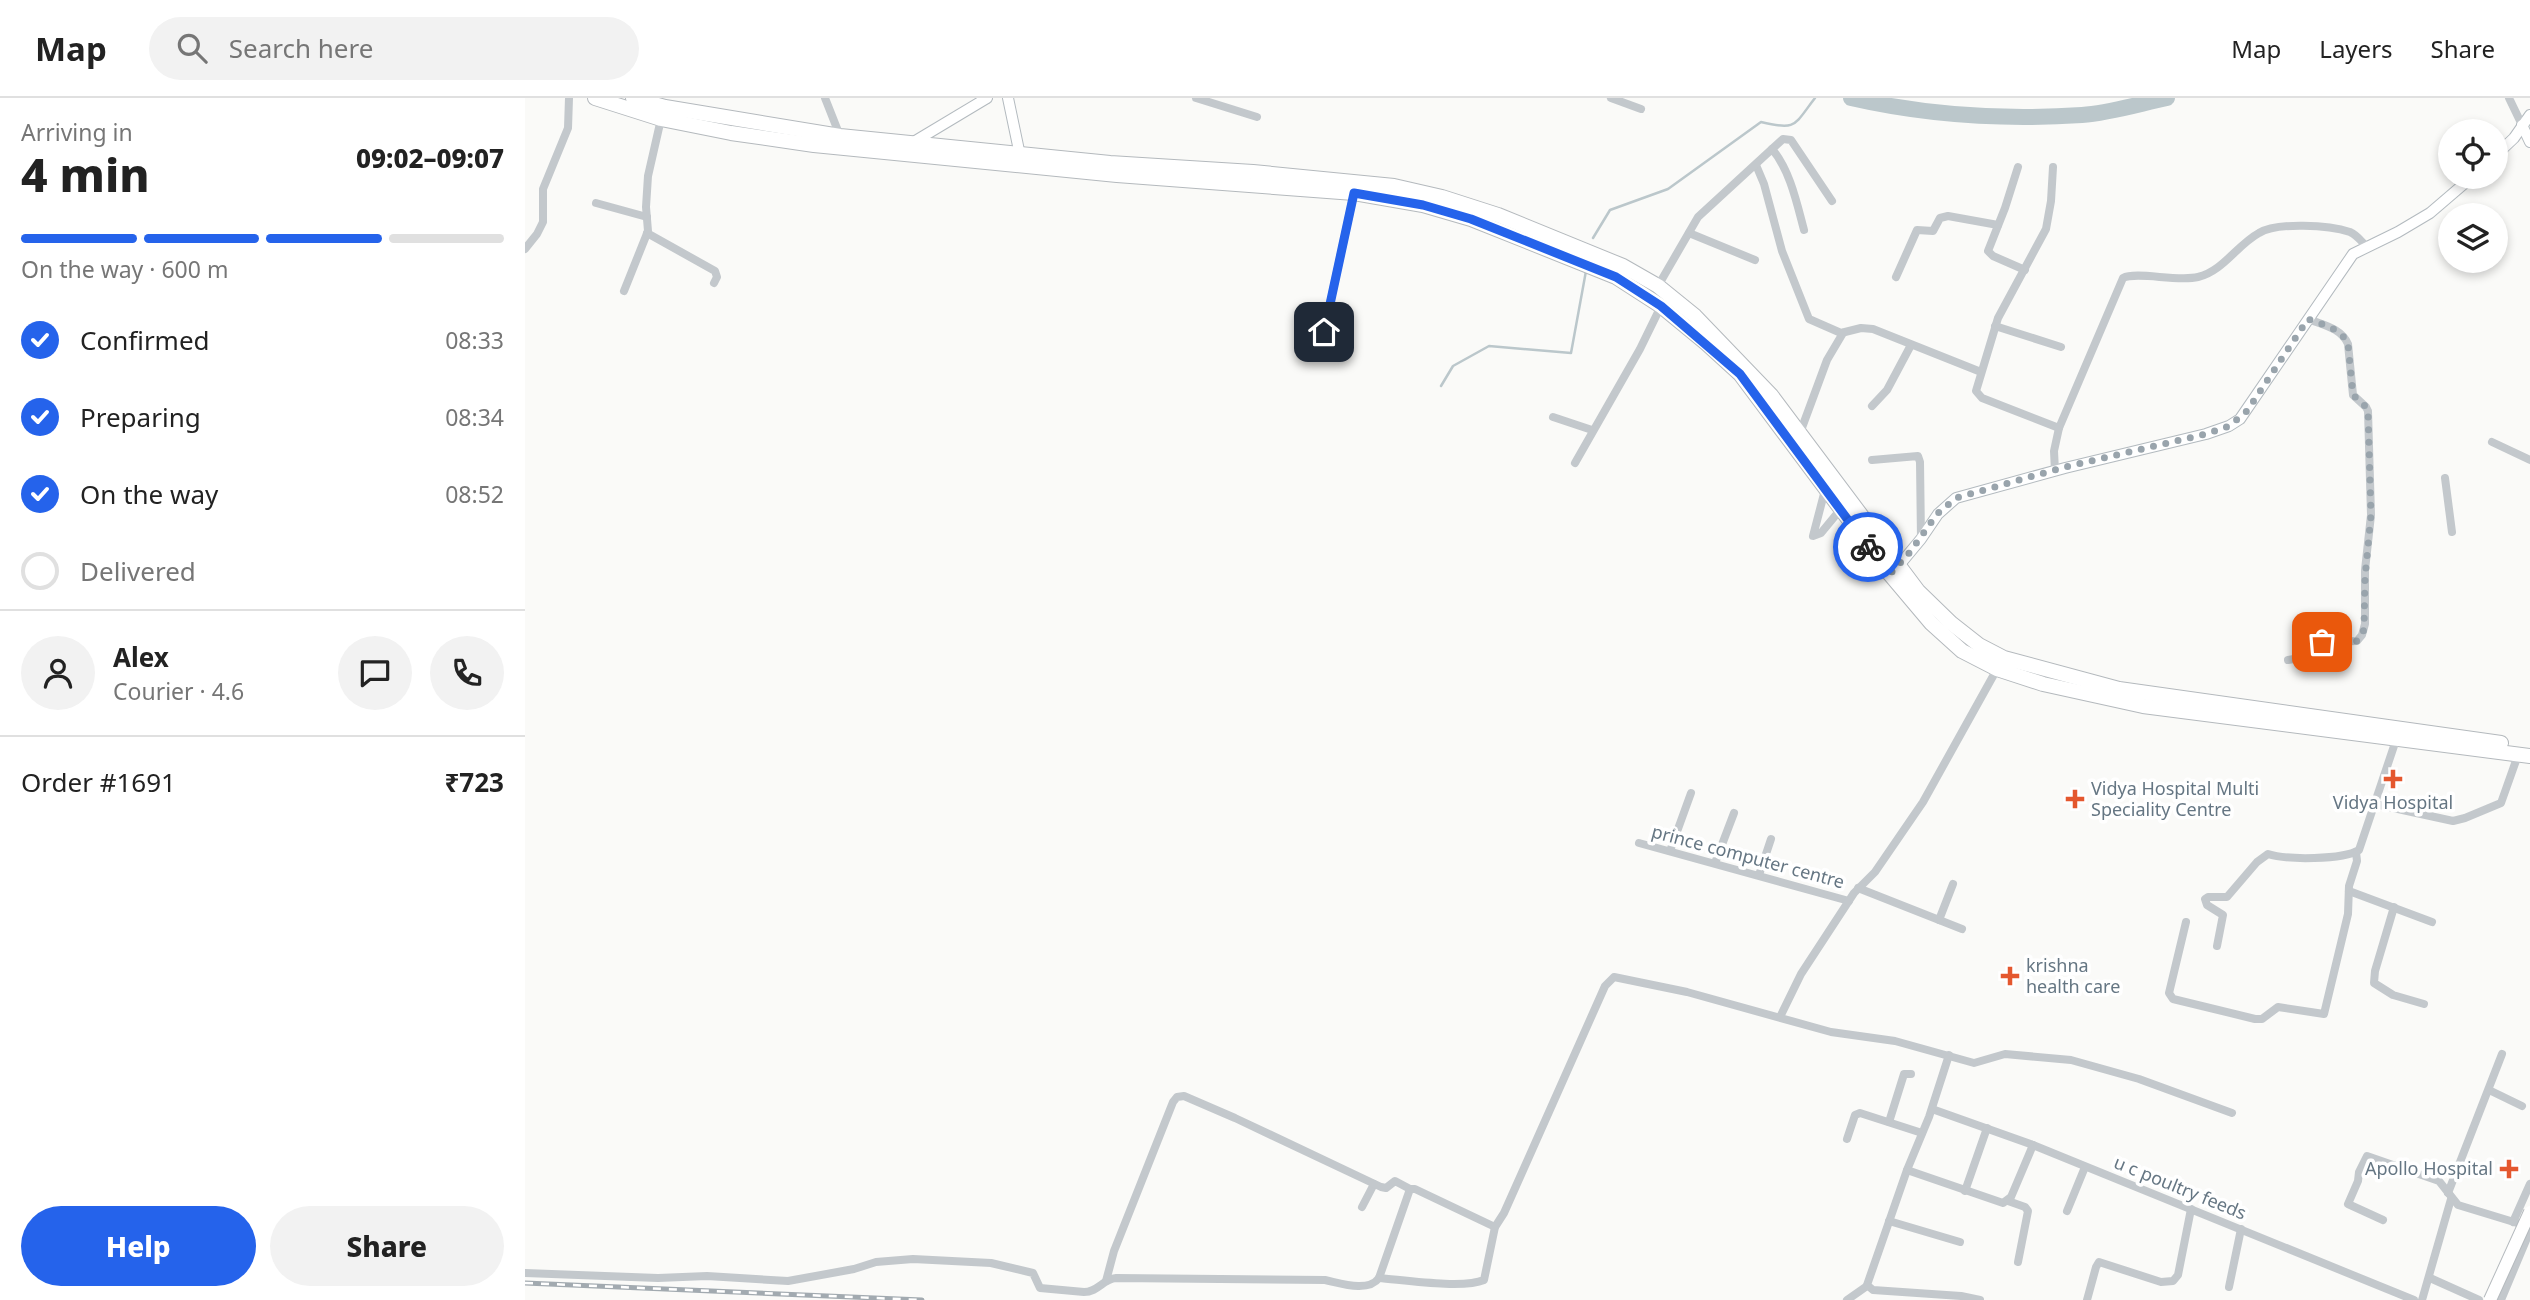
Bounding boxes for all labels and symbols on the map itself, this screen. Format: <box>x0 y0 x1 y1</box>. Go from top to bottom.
pin <box>1294 302 1354 362</box>
courier <box>1833 512 1903 582</box>
pin <box>2292 612 2352 672</box>
marker: Vidya Hospital <box>2383 769 2403 789</box>
place label: Vidya Hospital Multi Speciality Centre <box>2091 776 2259 821</box>
marker: Vidya Hospital Multi Speciality Centre <box>2065 789 2085 809</box>
place label: Vidya Hospital <box>2333 790 2453 814</box>
street label: prince computer centre <box>1649 819 1847 893</box>
place label: krishna health care <box>2026 953 2120 998</box>
marker: krishna health care <box>2000 966 2020 986</box>
street label: u c poultry feeds <box>2111 1150 2250 1225</box>
place label: Apollo Hospital <box>2365 1156 2493 1180</box>
marker: Apollo Hospital <box>2499 1159 2519 1179</box>

